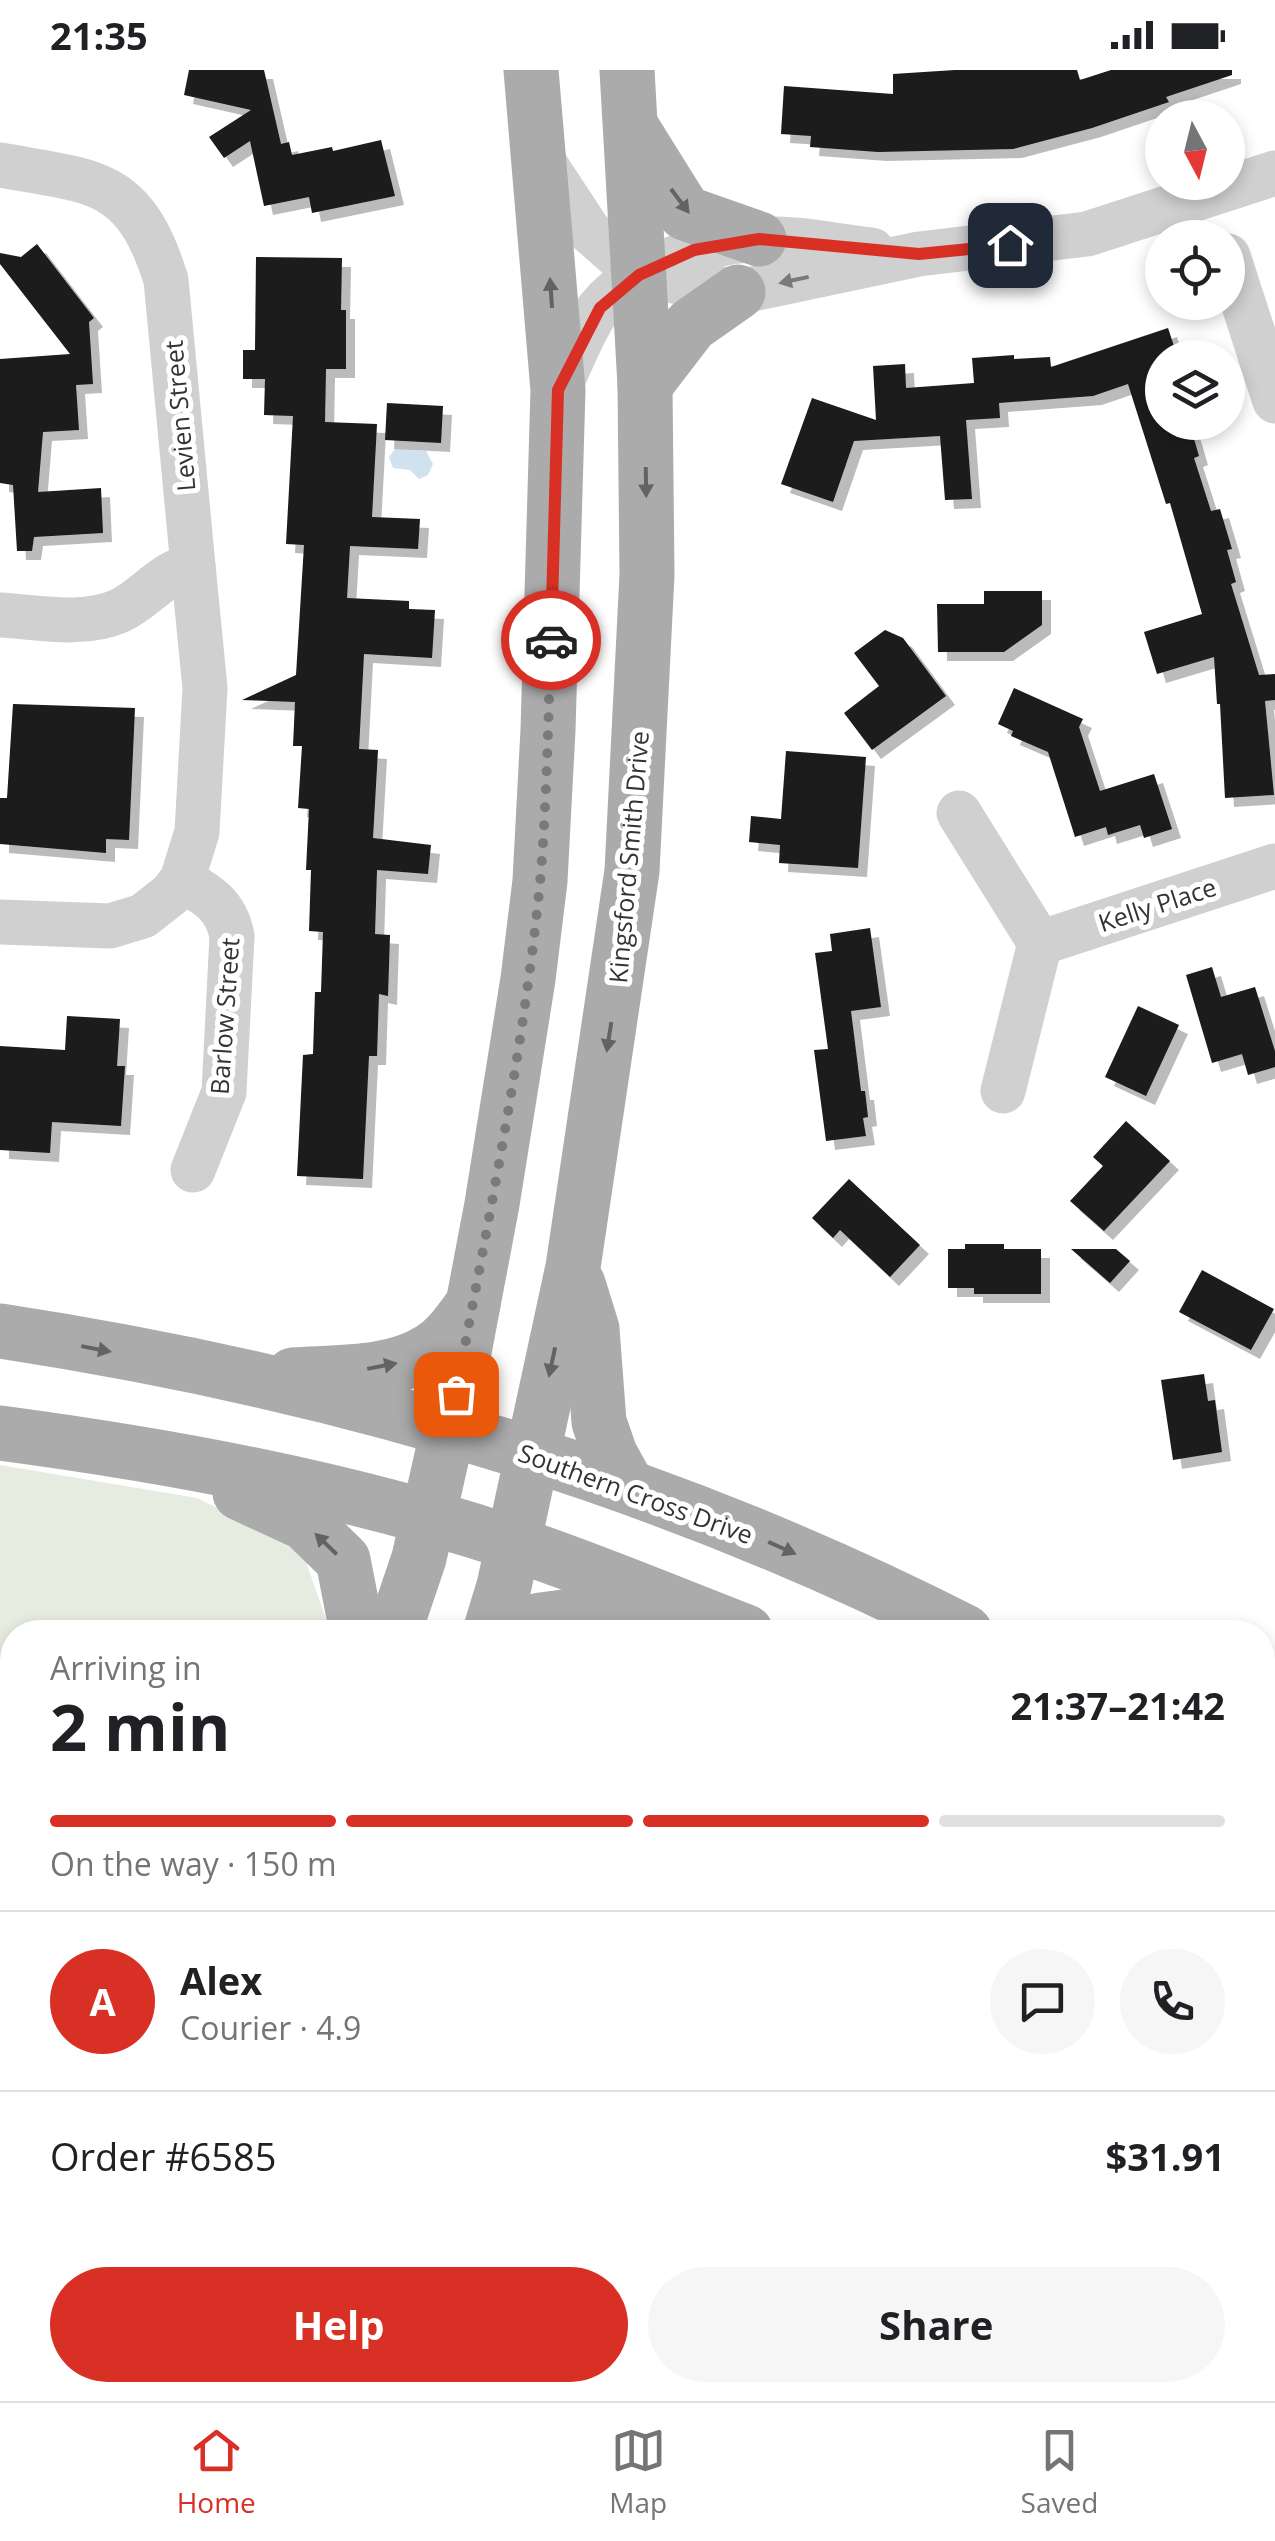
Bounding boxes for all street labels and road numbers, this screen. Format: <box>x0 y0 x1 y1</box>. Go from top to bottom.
street label: Levien Street <box>155 339 203 493</box>
street label: Kingsford Smith Drive <box>600 729 656 985</box>
street label: Kelly Place <box>1094 869 1220 939</box>
street label: Barlow Street <box>202 936 246 1096</box>
street label: Southern Cross Drive <box>514 1435 758 1551</box>

